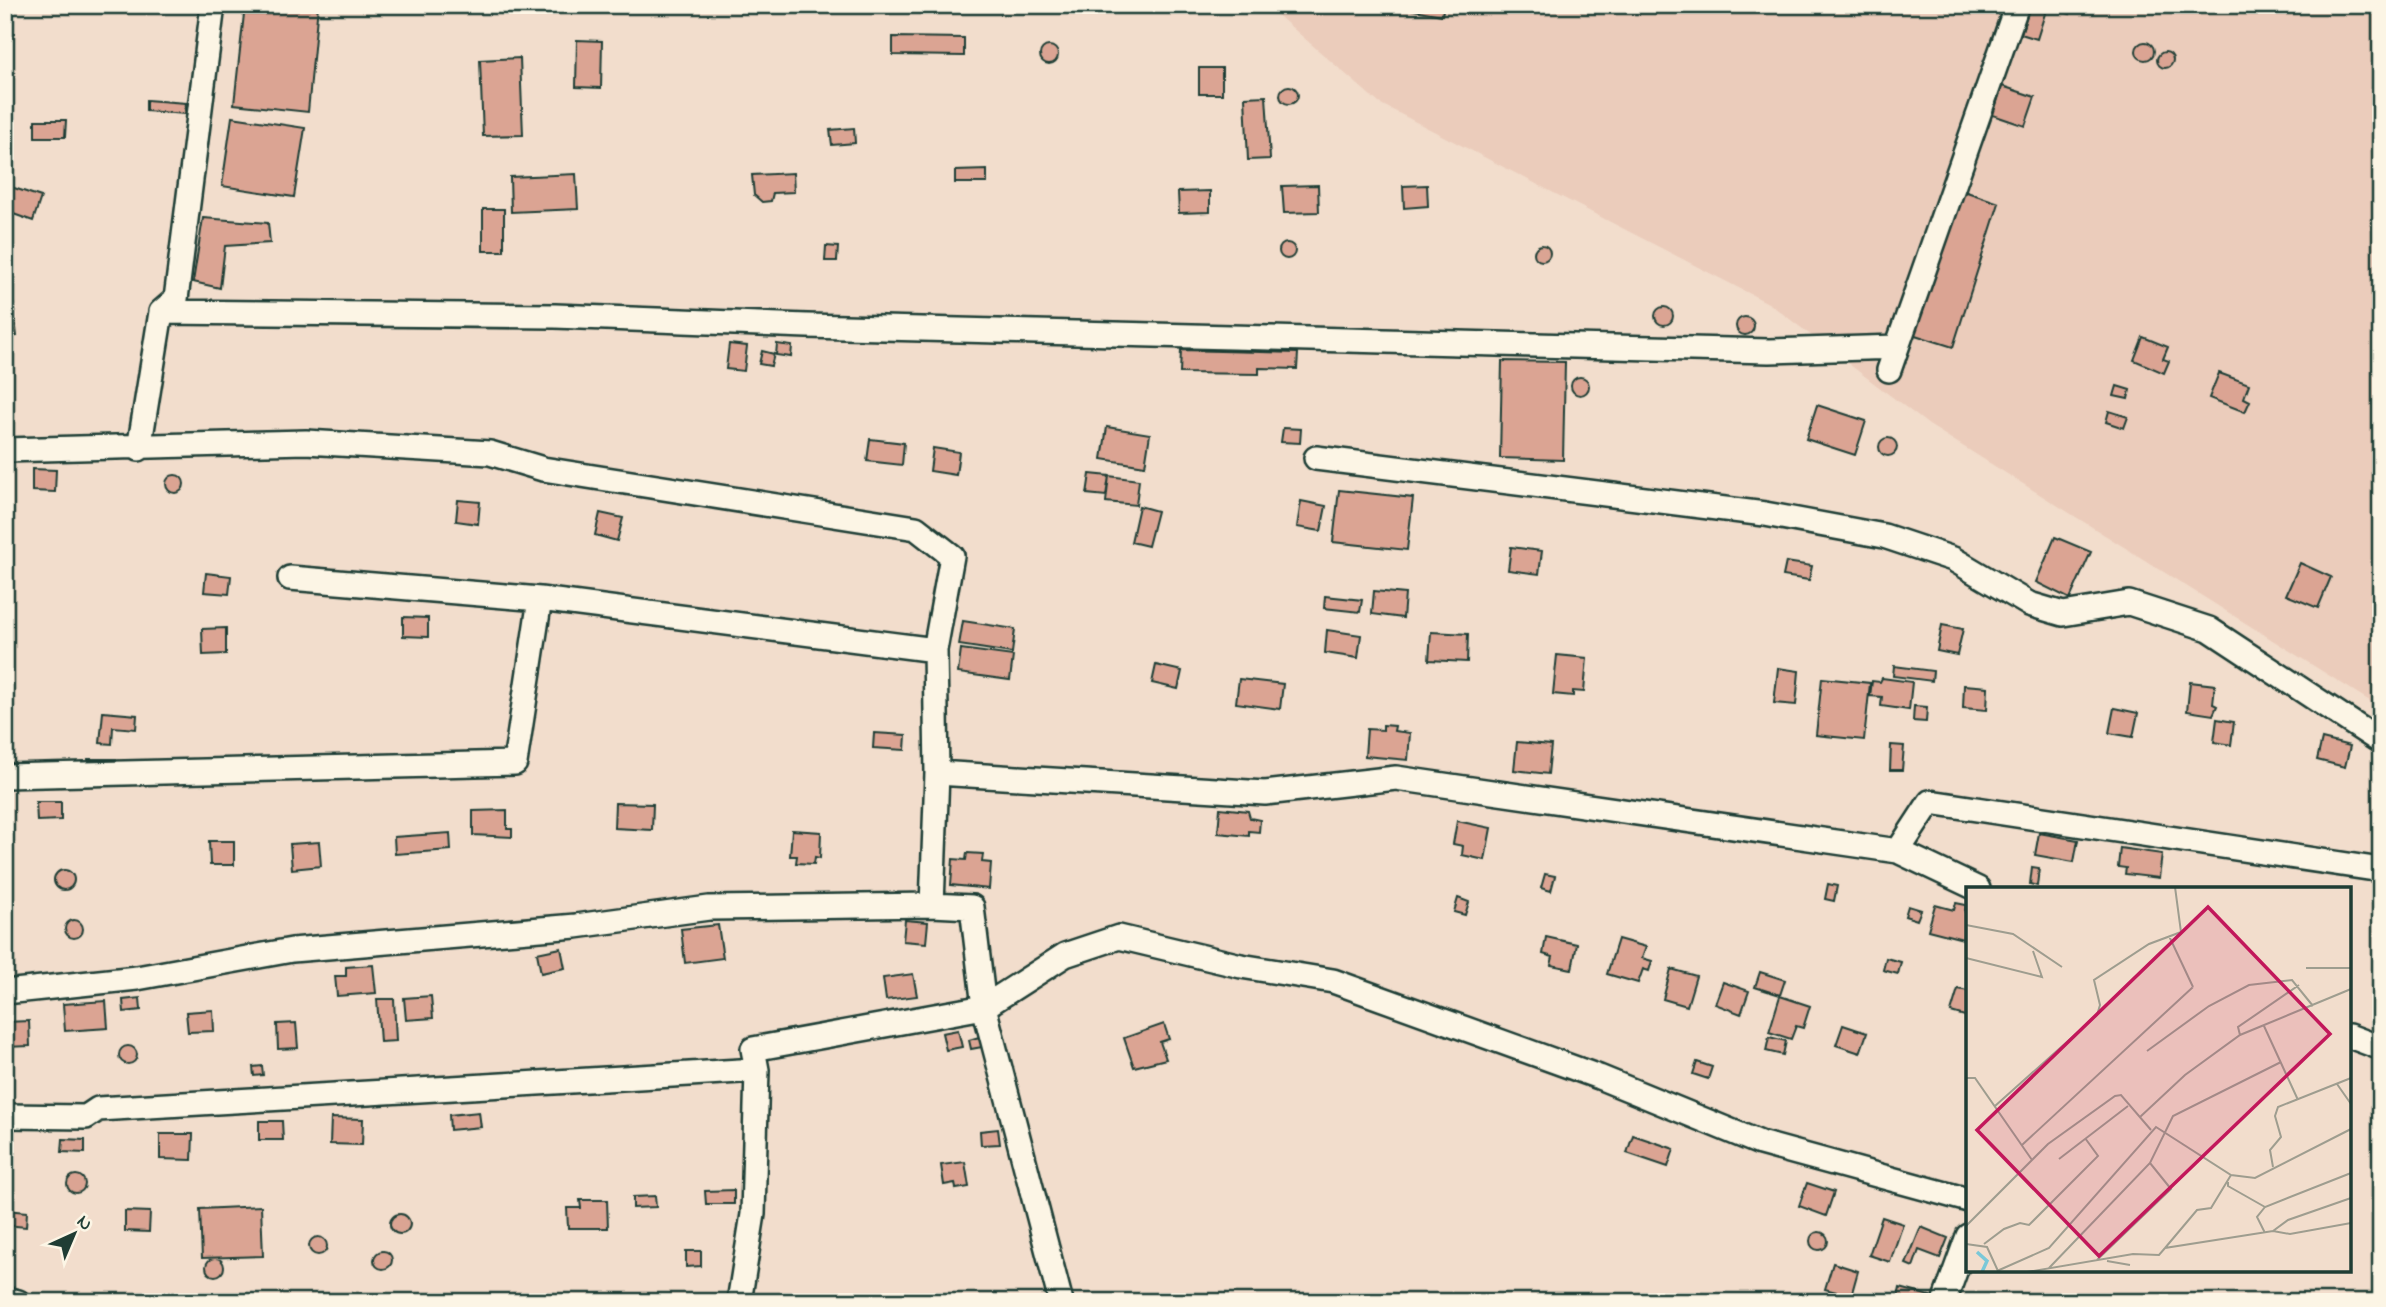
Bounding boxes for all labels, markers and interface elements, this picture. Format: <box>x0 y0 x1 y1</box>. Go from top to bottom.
inset map <box>1966 887 2351 1272</box>
north arrow <box>38 1198 108 1268</box>
text: N <box>70 1209 98 1238</box>

